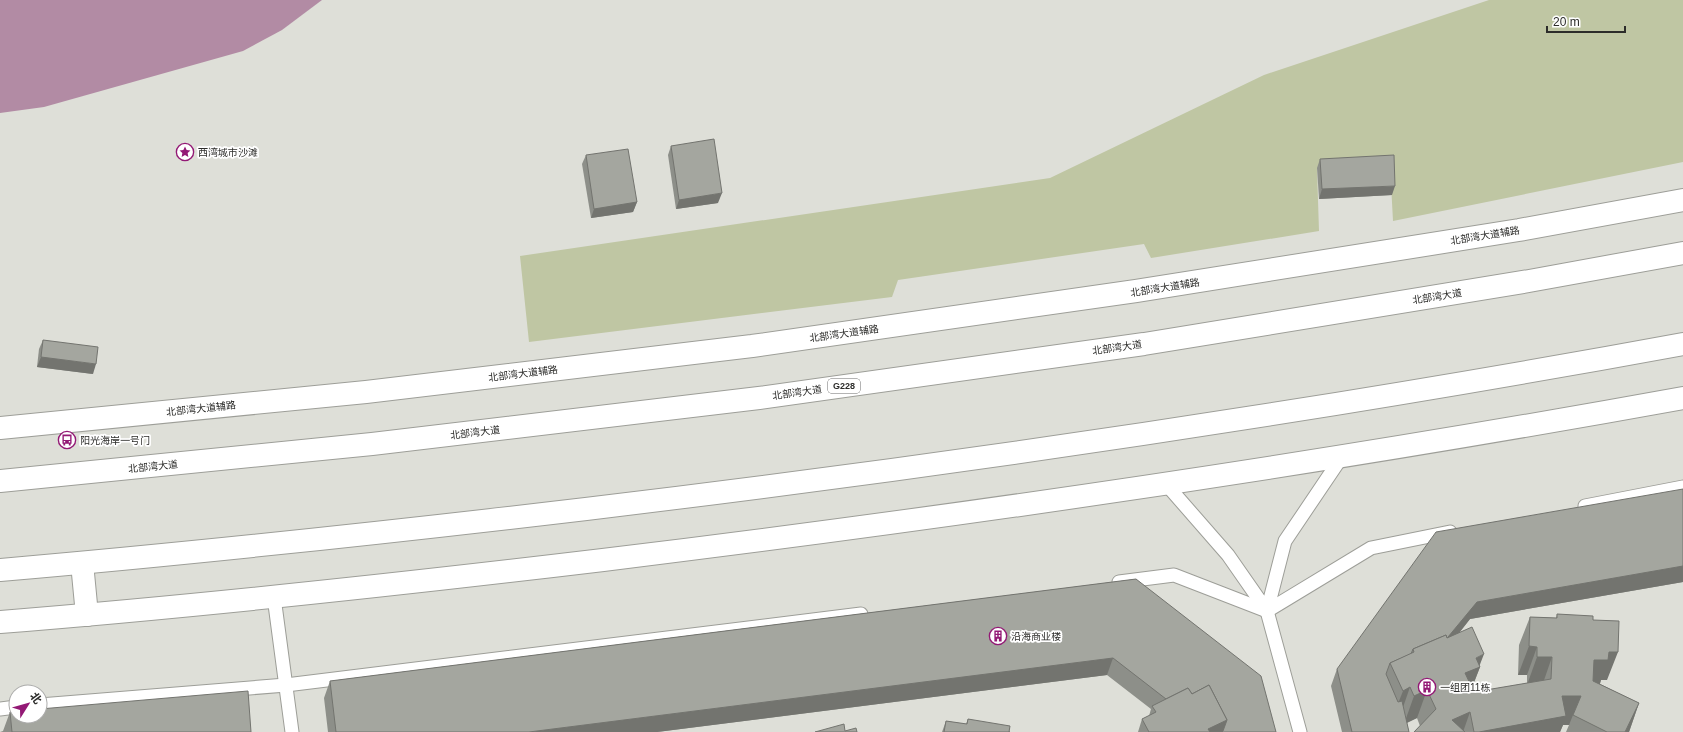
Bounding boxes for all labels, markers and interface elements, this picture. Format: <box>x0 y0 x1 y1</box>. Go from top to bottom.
scale bar <box>1547 8 1625 34</box>
text: 20 m <box>1553 15 1580 29</box>
place icon: 西湾城市沙滩 <box>175 142 195 162</box>
place label: 西湾城市沙滩 <box>198 147 258 158</box>
street label: 北部湾大道辅路 <box>1450 225 1521 246</box>
street label: 北部湾大道辅路 <box>1130 277 1201 298</box>
street label: 北部湾大道 <box>1412 287 1463 306</box>
street label: 北部湾大道辅路 <box>809 323 879 344</box>
street label: 北部湾大道 <box>1092 339 1143 356</box>
street label: 北部湾大道辅路 <box>488 364 558 383</box>
road number: G228 <box>828 379 860 393</box>
street label: 北部湾大道 <box>772 384 823 401</box>
street label: 北部湾大道辅路 <box>166 399 236 418</box>
street label: 北部湾大道 <box>450 424 501 441</box>
bus stop icon: 阳光海岸一号门 <box>57 430 77 450</box>
place label: 阳光海岸一号门 <box>80 435 150 446</box>
street label: 北部湾大道 <box>128 458 178 475</box>
building icon: 沿海商业楼 <box>988 626 1008 646</box>
place label: 沿海商业楼 <box>1011 631 1061 642</box>
building icon: 一组团11栋 <box>1417 677 1437 697</box>
place label: 一组团11栋 <box>1440 682 1490 693</box>
north arrow <box>8 684 48 724</box>
text: 北 <box>28 690 44 706</box>

